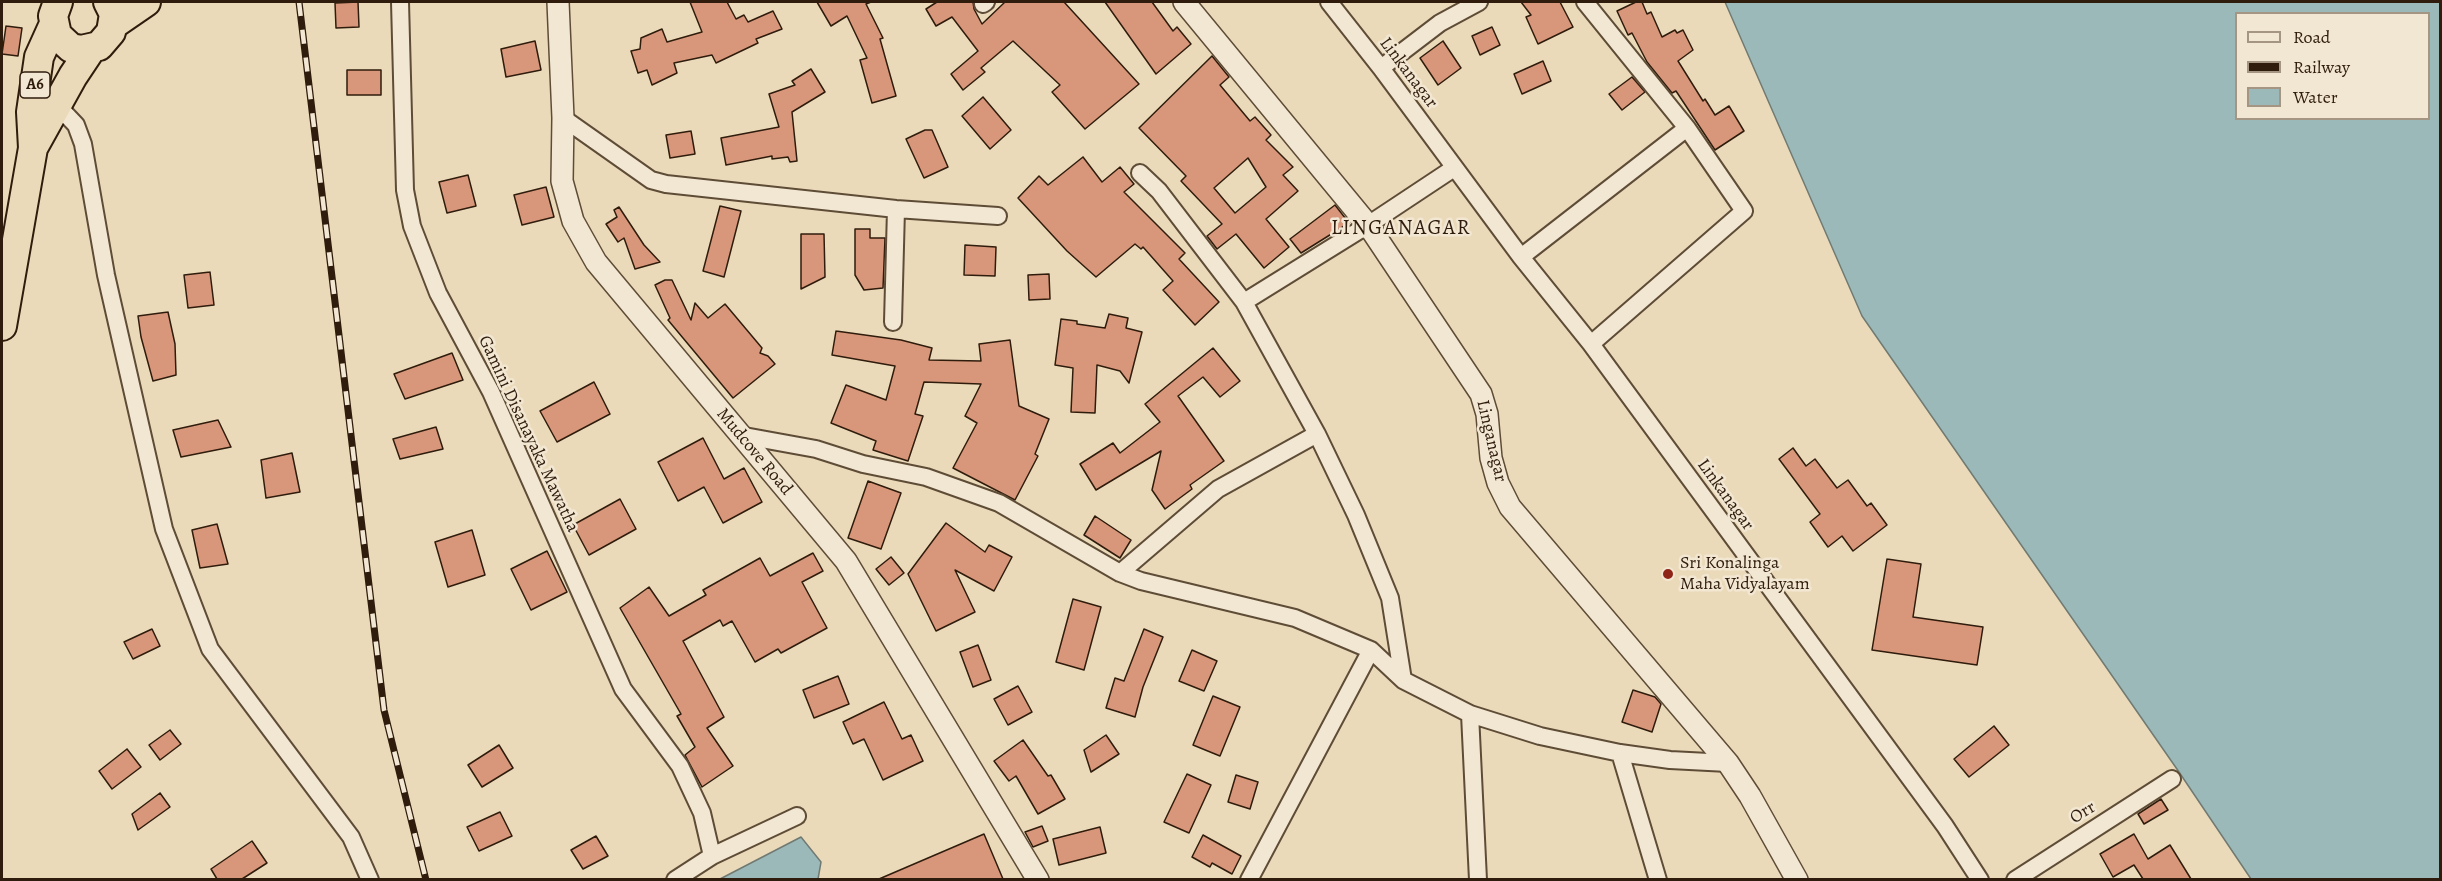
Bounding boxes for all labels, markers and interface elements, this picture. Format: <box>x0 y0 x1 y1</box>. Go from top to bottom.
legend <box>2235 12 2430 120</box>
text: Road <box>2293 25 2330 49</box>
street label: Linkanagar <box>1374 33 1442 113</box>
text: Railway <box>2293 55 2350 79</box>
road number: A6 <box>20 72 50 98</box>
text: Water <box>2293 85 2338 109</box>
district label: LINGANAGAR <box>1331 216 1471 242</box>
street label: Gamini Disanayaka Mawatha <box>473 332 583 536</box>
street label: Linganagar <box>1471 398 1511 484</box>
street label: Mudcove Road <box>711 404 797 500</box>
street label: Linkanagar <box>1692 455 1758 535</box>
place label: Sri Konalinga Maha Vidyalayam <box>1680 553 1810 596</box>
marker: Sri Konalinga Maha Vidyalayam <box>1661 567 1675 581</box>
street label: Orr <box>2066 797 2100 829</box>

